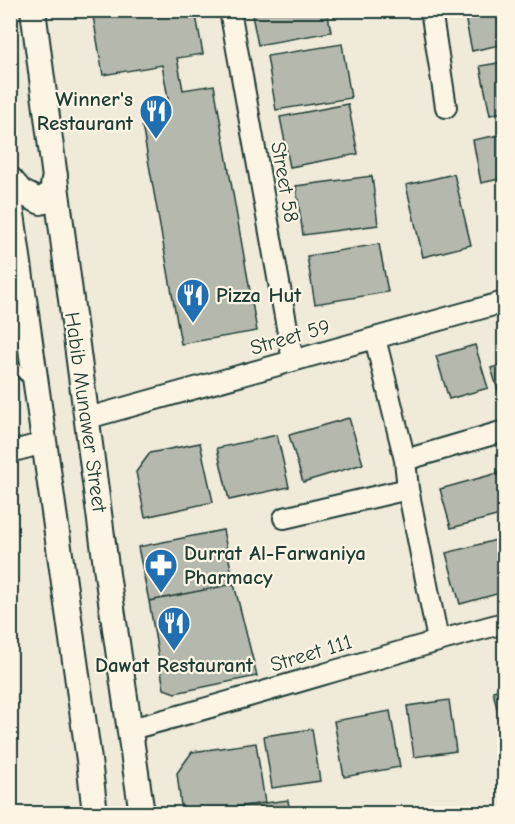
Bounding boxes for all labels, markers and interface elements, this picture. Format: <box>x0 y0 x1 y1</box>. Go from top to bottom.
place label: Winner's Restaurant <box>37 87 134 135</box>
restaurant icon: Winner's Restaurant <box>138 93 174 140</box>
street label: Street 58 <box>266 140 304 224</box>
restaurant icon: Pizza Hut <box>175 277 211 324</box>
place label: Pizza Hut <box>216 283 302 307</box>
street label: Habib Munawer Street <box>60 310 112 515</box>
street label: Street 59 <box>247 314 333 360</box>
place label: Durrat Al-Farwaniya Pharmacy <box>184 541 366 589</box>
pharmacy icon: Durrat Al-Farwaniya Pharmacy <box>143 547 179 594</box>
restaurant icon: Dawat Restaurant <box>156 605 192 652</box>
street label: Street 111 <box>267 629 355 677</box>
place label: Dawat Restaurant <box>95 653 254 677</box>

